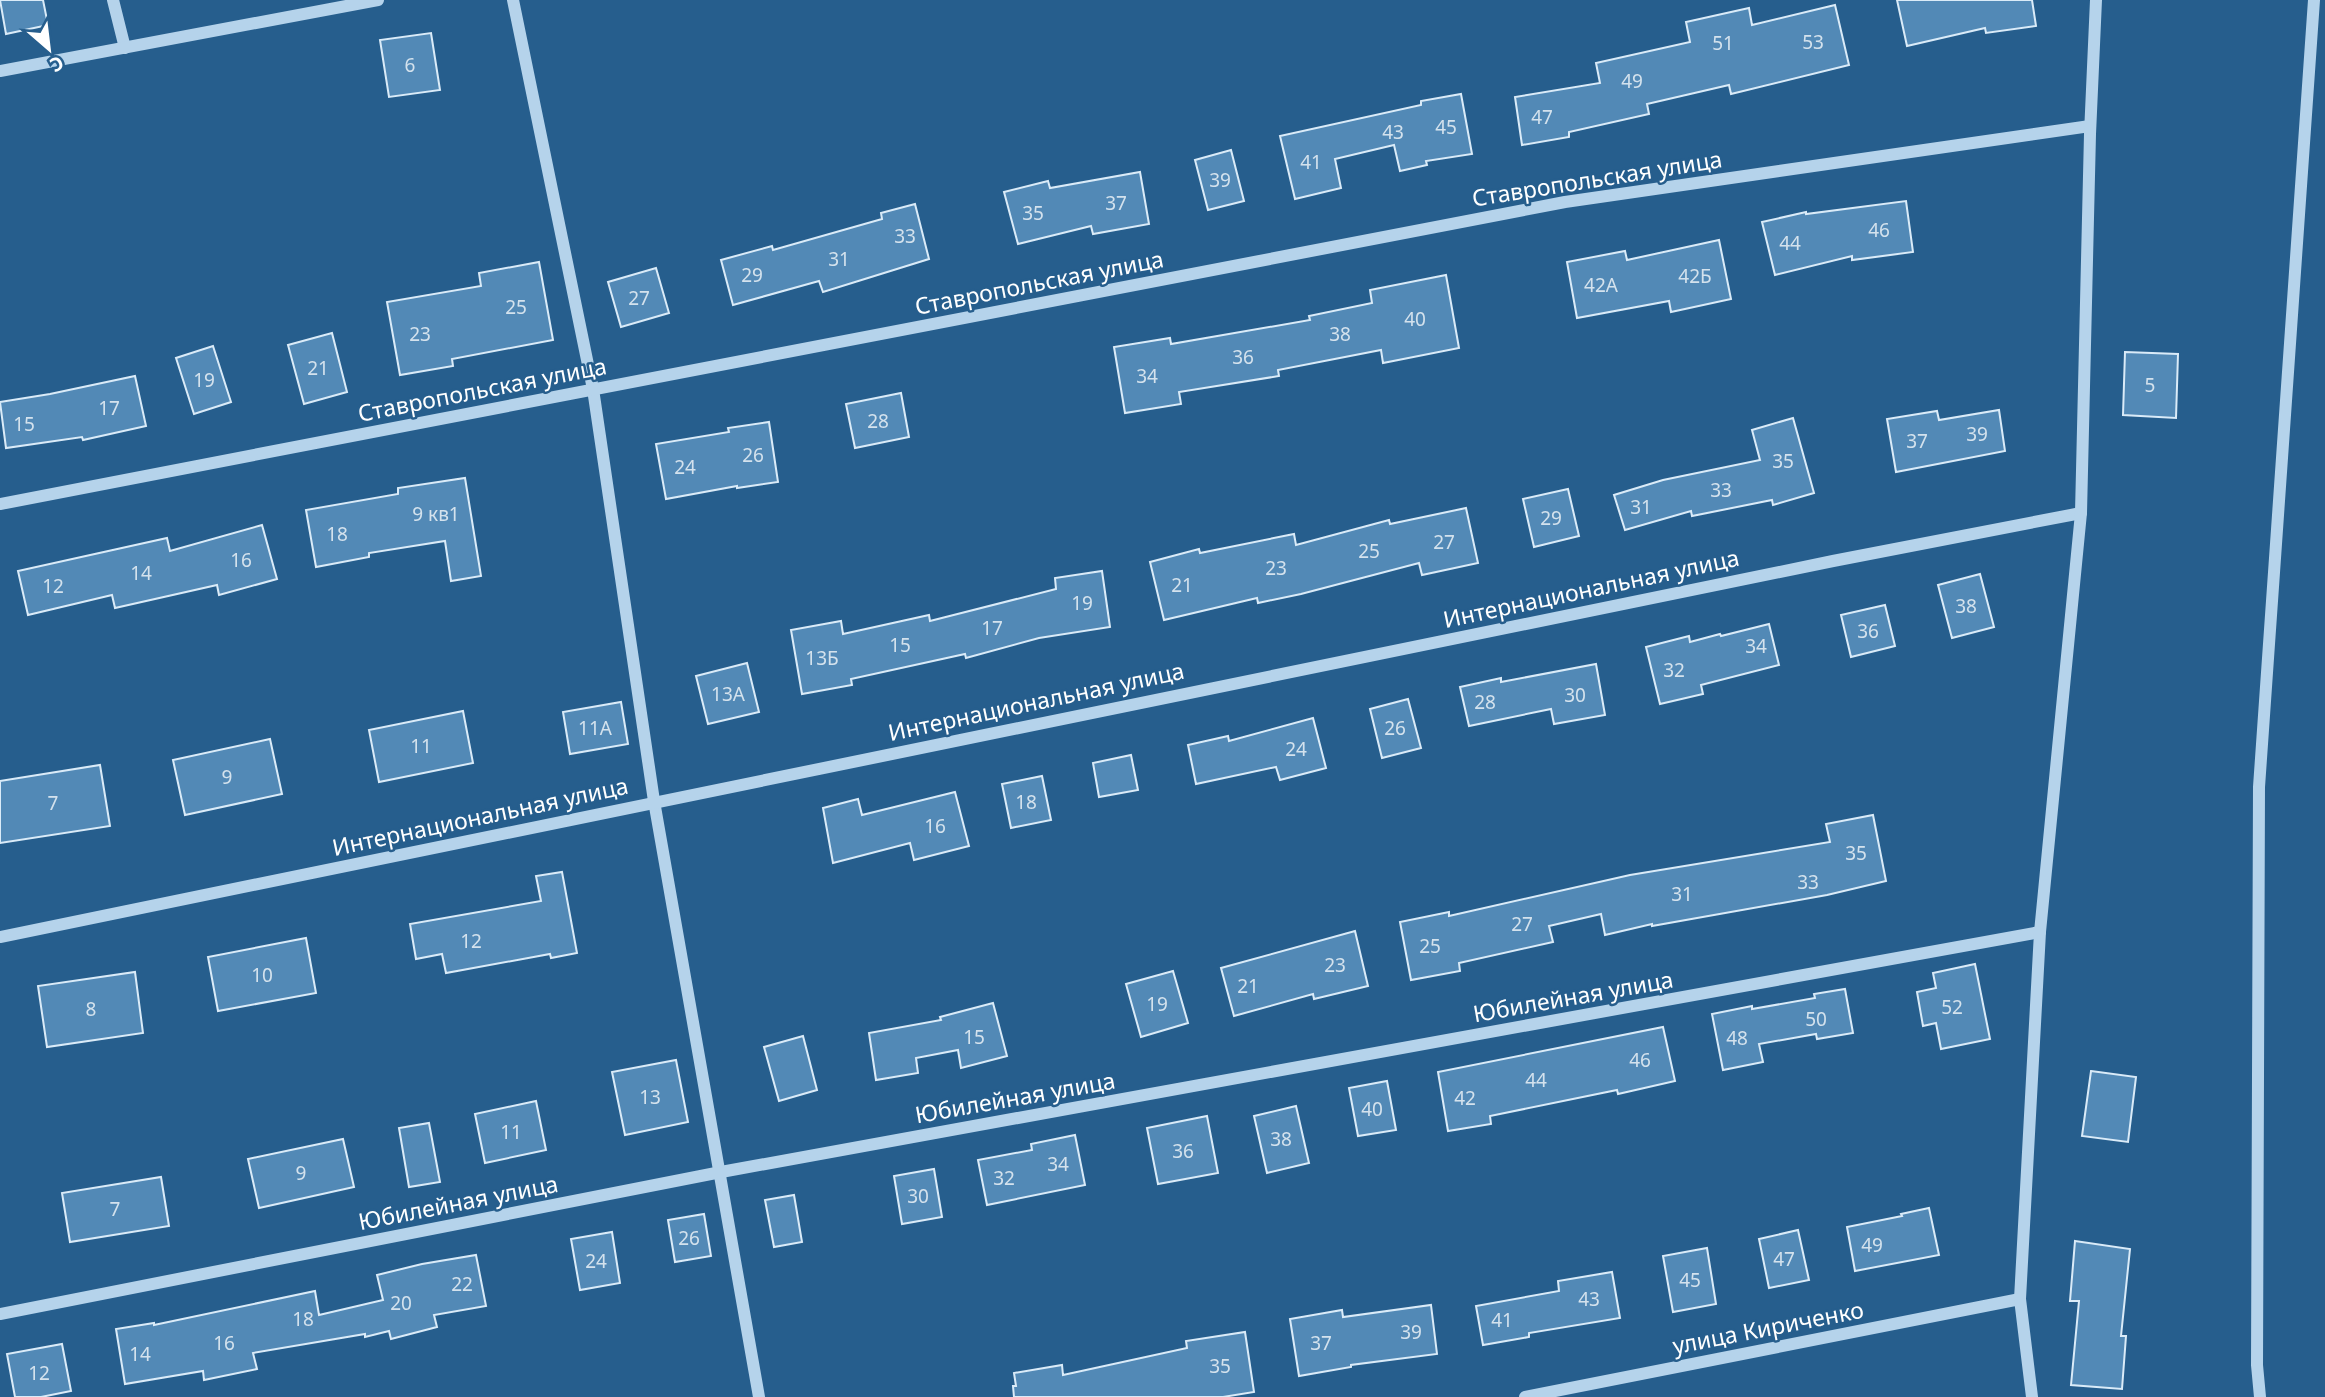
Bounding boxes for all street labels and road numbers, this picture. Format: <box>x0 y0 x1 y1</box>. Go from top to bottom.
street label: Ставропольская улица <box>1470 142 1724 214</box>
street label: Ставропольская улица <box>912 242 1166 322</box>
street label: Ставропольская улица <box>355 349 609 429</box>
street label: Интернациональная улица <box>1440 541 1742 635</box>
street label: Интернациональная улица <box>885 654 1187 748</box>
street label: Интернациональная улица <box>329 769 631 863</box>
street label: Юбилейная улица <box>1470 963 1676 1029</box>
street label: Юбилейная улица <box>912 1064 1118 1130</box>
street label: Юбилейная улица <box>355 1167 561 1237</box>
street label: улица Кириченко <box>1670 1293 1866 1361</box>

